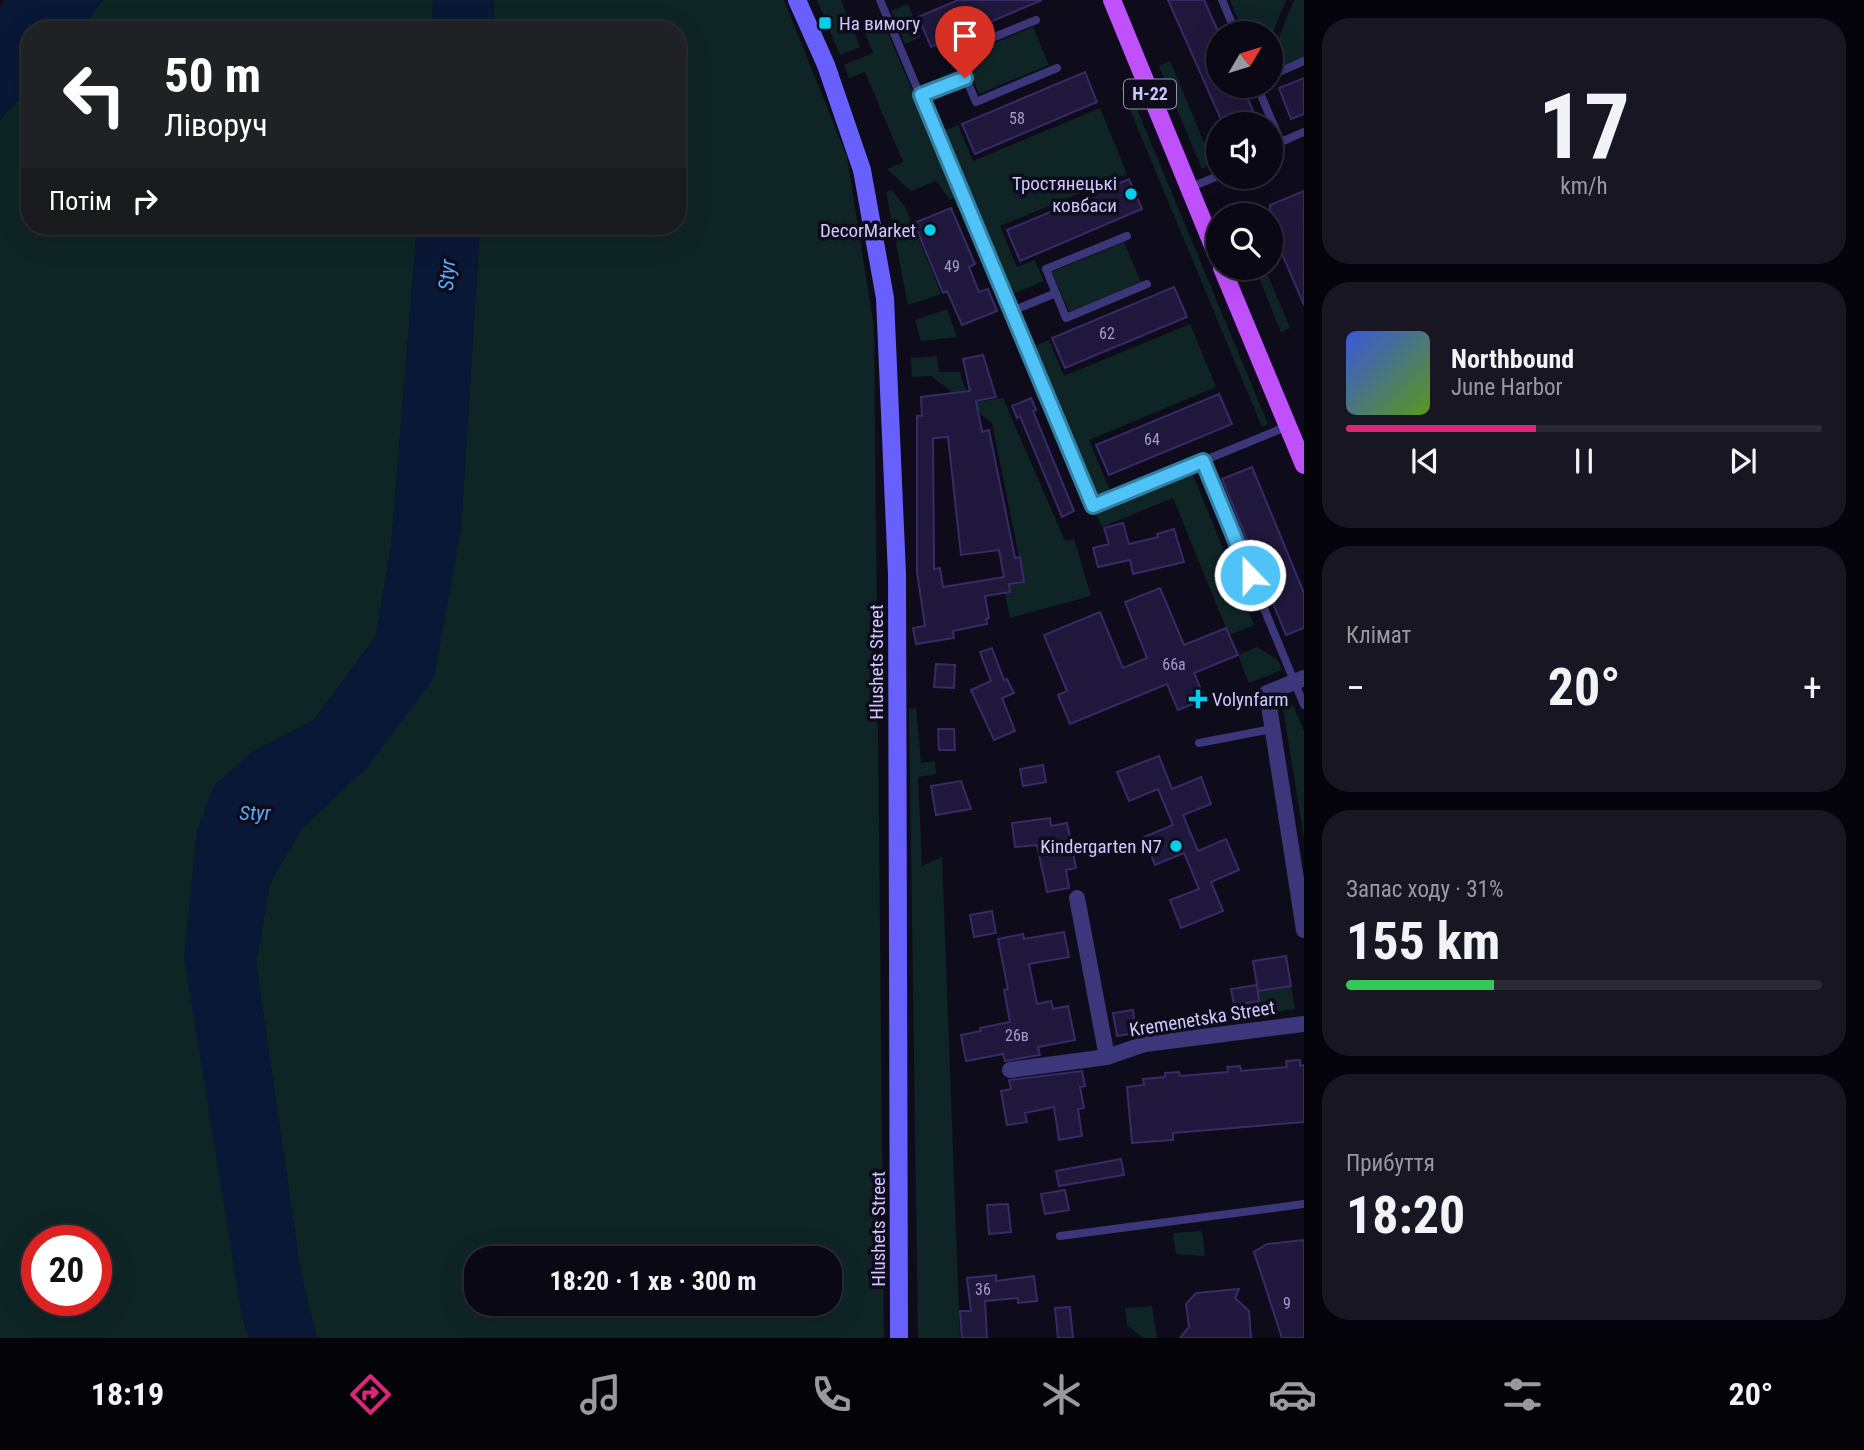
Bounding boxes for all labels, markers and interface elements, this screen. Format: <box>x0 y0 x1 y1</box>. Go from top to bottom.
pin <box>935 6 995 78</box>
place label: На вимогу <box>839 12 920 35</box>
marker: На вимогу <box>817 15 833 31</box>
icon: arrive <box>946 17 984 55</box>
north arrow <box>1206 21 1283 98</box>
map controls <box>1206 21 1283 280</box>
text: 50 m <box>164 47 261 104</box>
icon: left <box>49 49 140 140</box>
text: 17 <box>1538 74 1630 180</box>
road number: Н-22 <box>1124 80 1176 108</box>
text: Ліворуч <box>164 106 268 144</box>
house number: 58 <box>1009 109 1025 128</box>
button: sound <box>1206 112 1283 189</box>
place label: Тростянецькі ковбаси <box>1012 172 1117 217</box>
text: km/h <box>1560 173 1608 200</box>
icon: right <box>126 182 164 220</box>
text: Потім <box>49 186 112 216</box>
marker: Тростянецькі ковбаси <box>1123 186 1139 202</box>
button: search <box>1206 203 1283 280</box>
place label: DecorMarket <box>820 219 916 242</box>
marker: DecorMarket <box>922 222 938 238</box>
house number: 49 <box>944 257 960 276</box>
water label: Styr <box>434 258 460 291</box>
house number: 62 <box>1099 324 1115 343</box>
text: Northbound <box>1451 344 1574 374</box>
text: June Harbor <box>1451 374 1563 401</box>
house number: 64 <box>1144 430 1160 449</box>
icon: previous <box>1406 442 1444 480</box>
icon: pause <box>1565 442 1603 480</box>
icon: next <box>1724 442 1762 480</box>
position arrow <box>1213 538 1287 612</box>
street label: Hlushets Street <box>865 604 888 720</box>
text: Клімат <box>1346 622 1411 649</box>
house number: 66а <box>1162 655 1186 674</box>
text: 20° <box>1548 657 1620 718</box>
text: − <box>1346 666 1365 710</box>
text: + <box>1803 666 1822 710</box>
place label: Volynfarm <box>1212 688 1288 711</box>
marker: Volynfarm <box>1190 691 1206 707</box>
water label: Styr <box>239 801 271 825</box>
place label: Kindergarten N7 <box>1040 835 1162 858</box>
marker: Kindergarten N7 <box>1168 838 1184 854</box>
text: Запас ходу · 31% <box>1346 876 1504 903</box>
text: 155 km <box>1346 911 1500 972</box>
street label: Kremenetska Street <box>1128 996 1276 1041</box>
house number: 26в <box>1005 1026 1029 1045</box>
text: Прибуття <box>1346 1150 1435 1177</box>
street label: Hlushets Street <box>867 1171 890 1287</box>
text: 18:20 <box>1346 1185 1465 1246</box>
speed limit sign: 20 <box>21 1225 112 1316</box>
text: 18:20 · 1 хв · 300 m <box>550 1266 756 1296</box>
house number: 36 <box>975 1280 991 1299</box>
house number: 9 <box>1283 1294 1291 1313</box>
icon: directions <box>346 1370 395 1419</box>
icon: music <box>576 1370 625 1419</box>
icon: phone <box>807 1370 856 1419</box>
icon: climate <box>1037 1370 1086 1419</box>
icon: car <box>1268 1370 1317 1419</box>
icon: filters <box>1498 1370 1547 1419</box>
text: 18:19 <box>91 1375 164 1413</box>
text: 20° <box>1728 1375 1773 1413</box>

